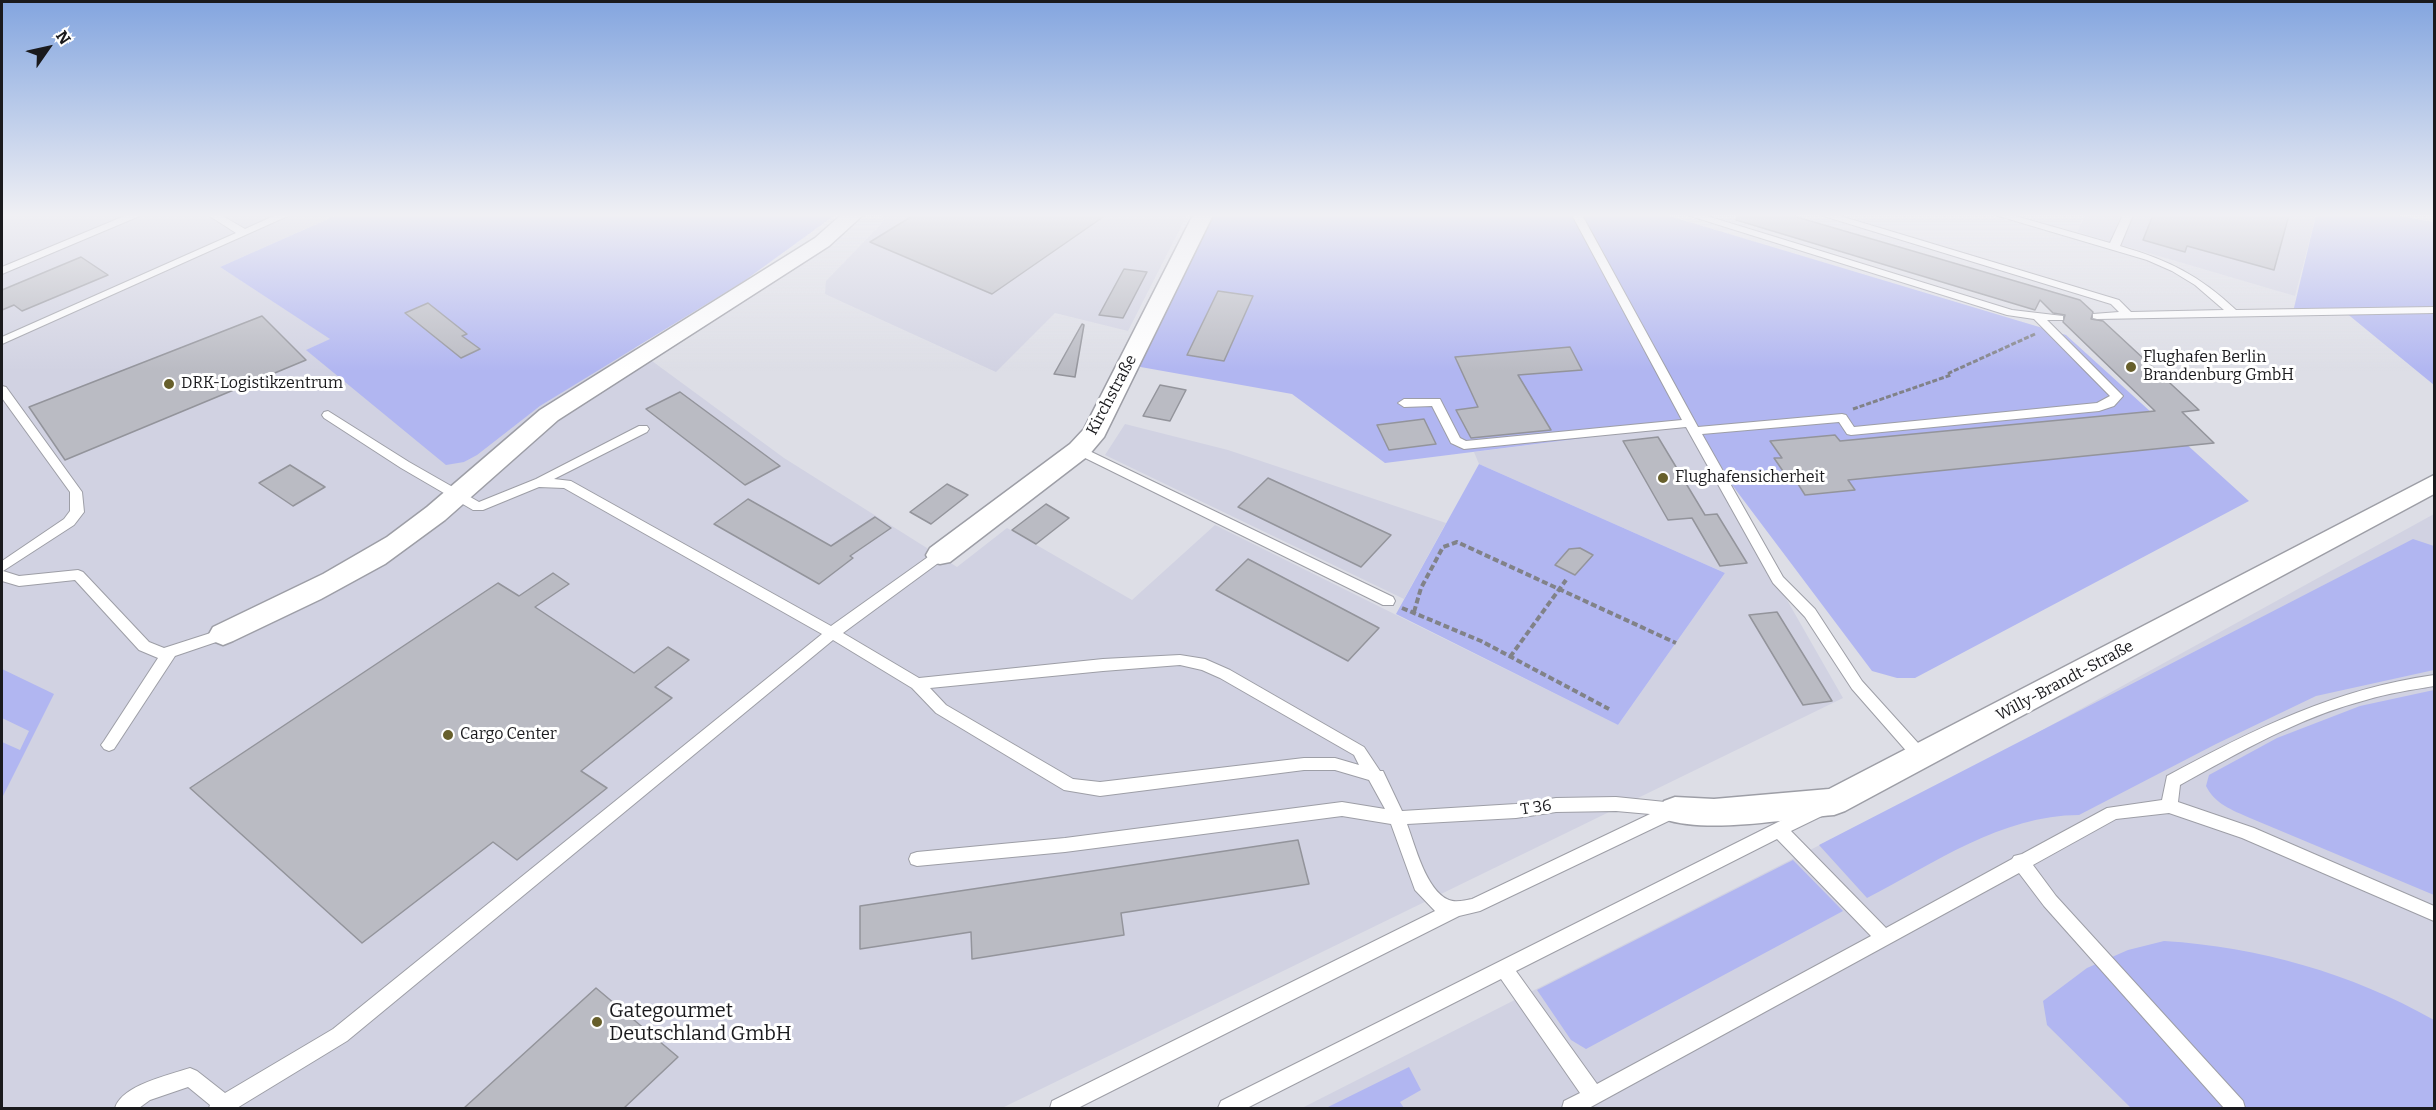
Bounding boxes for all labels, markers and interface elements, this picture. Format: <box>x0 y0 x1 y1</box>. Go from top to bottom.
north arrow <box>18 18 78 78</box>
text: N <box>52 27 75 48</box>
place label: Flughafen Berlin Brandenburg GmbH <box>2143 348 2294 386</box>
street label: Kirchstraße <box>1083 352 1141 438</box>
marker: Flughafen Berlin Brandenburg GmbH <box>2124 360 2138 374</box>
place label: DRK-Logistikzentrum <box>181 374 343 394</box>
marker: DRK-Logistikzentrum <box>162 377 176 391</box>
place label: Flughafensicherheit <box>1675 468 1825 488</box>
marker: Flughafensicherheit <box>1656 471 1670 485</box>
street label: Willy-Brandt-Straße <box>1993 637 2137 725</box>
place label: Cargo Center <box>460 725 557 745</box>
marker: Cargo Center <box>441 728 455 742</box>
street label: T 36 <box>1519 796 1553 820</box>
place label: Gategourmet Deutschland GmbH <box>609 999 792 1046</box>
marker: Gategourmet Deutschland GmbH <box>590 1015 604 1029</box>

